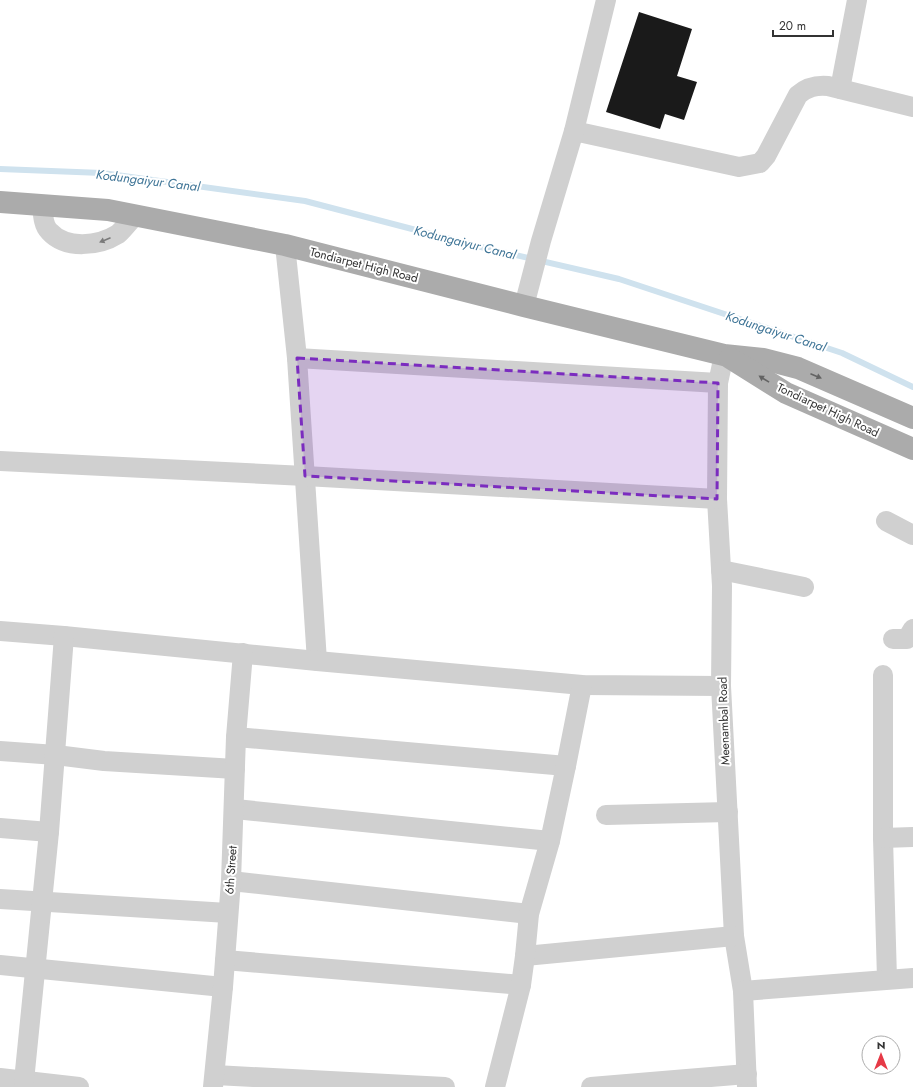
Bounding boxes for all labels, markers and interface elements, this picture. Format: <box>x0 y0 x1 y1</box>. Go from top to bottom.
scale bar <box>773 12 833 38</box>
text: 20 m <box>779 17 806 35</box>
water label: Kodungaiyur Canal <box>95 165 202 196</box>
water label: Kodungaiyur Canal <box>412 221 519 265</box>
one-way arrow <box>98 237 110 243</box>
street label: Tondiarpet High Road <box>308 243 420 287</box>
water label: Kodungaiyur Canal <box>723 306 830 357</box>
one-way arrow <box>811 373 822 379</box>
one-way arrow <box>759 375 769 383</box>
street label: Tondiarpet High Road <box>774 378 882 442</box>
street label: Meenambal Road <box>713 677 735 765</box>
street label: 6th Street <box>220 845 242 895</box>
north arrow <box>861 1035 901 1075</box>
text: N <box>877 1037 885 1053</box>

